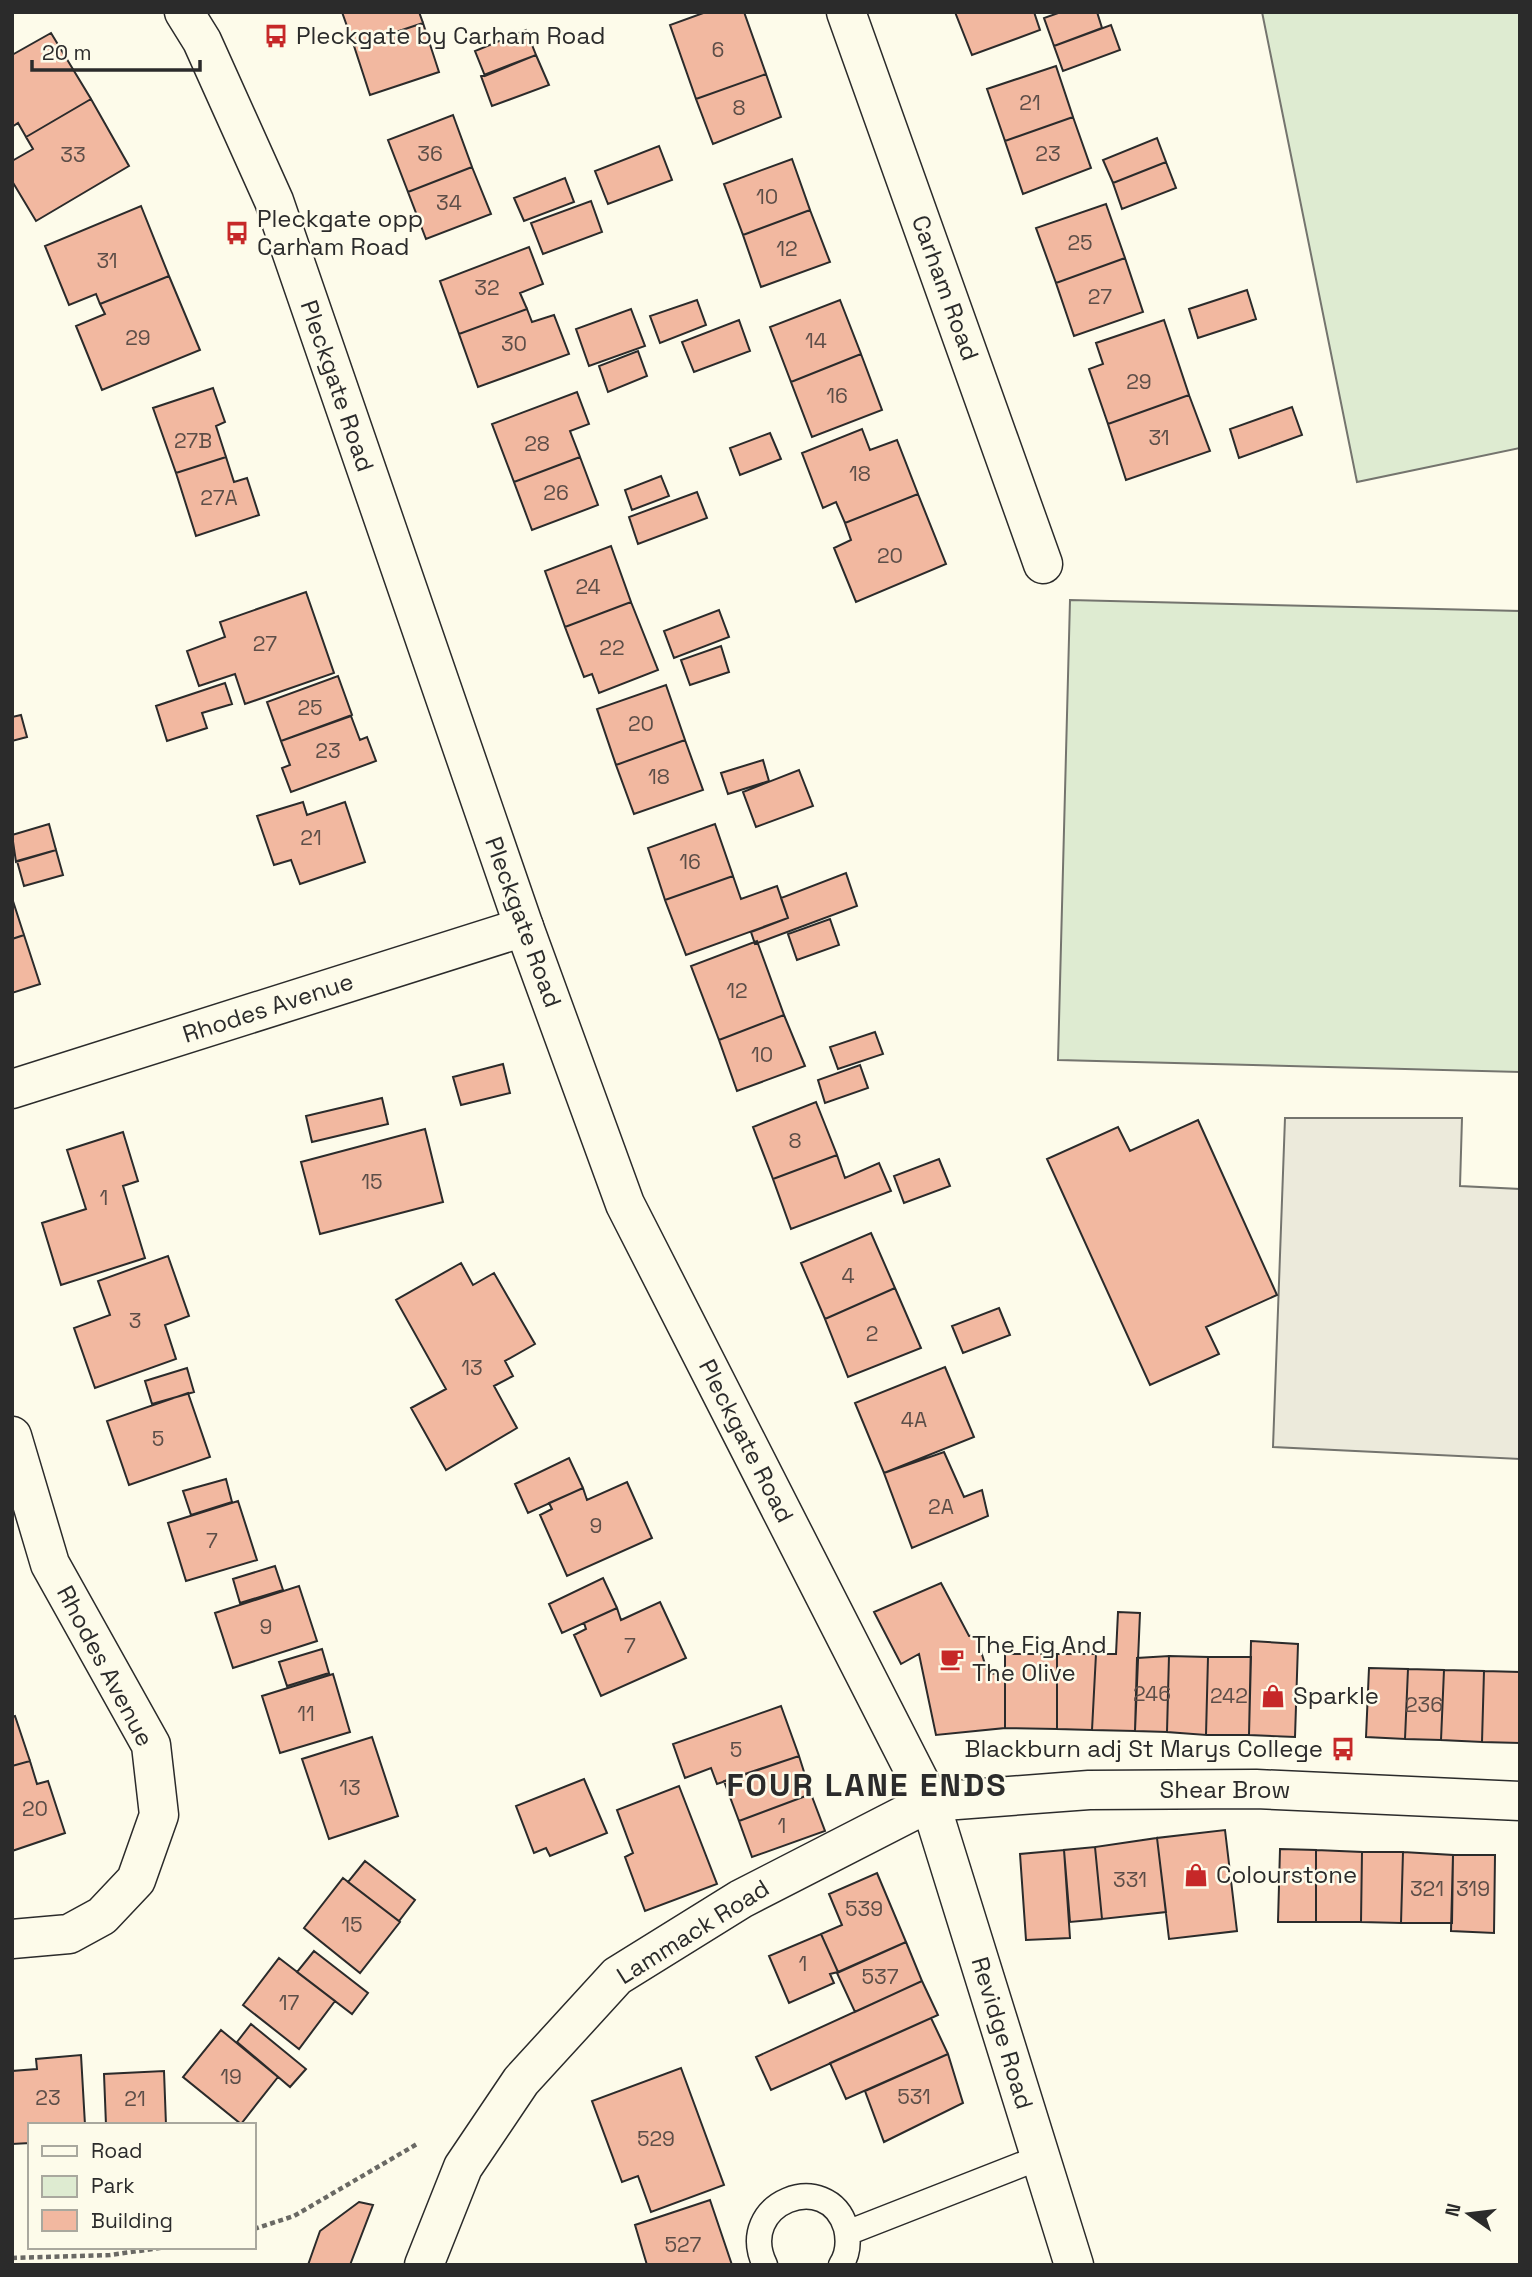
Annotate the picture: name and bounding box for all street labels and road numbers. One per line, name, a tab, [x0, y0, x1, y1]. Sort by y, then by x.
street label: Carham Road	[905, 211, 986, 365]
street label: Pleckgate Road	[294, 296, 381, 476]
street label: Pleckgate Road	[478, 832, 569, 1011]
street label: Rhodes Avenue	[179, 965, 357, 1050]
street label: Pleckgate Road	[692, 1354, 801, 1528]
street label: Rhodes Avenue	[50, 1580, 161, 1751]
street label: Shear Brow	[1160, 1774, 1290, 1805]
street label: Lammack Road	[611, 1872, 775, 1991]
street label: Revidge Road	[965, 1953, 1040, 2113]

